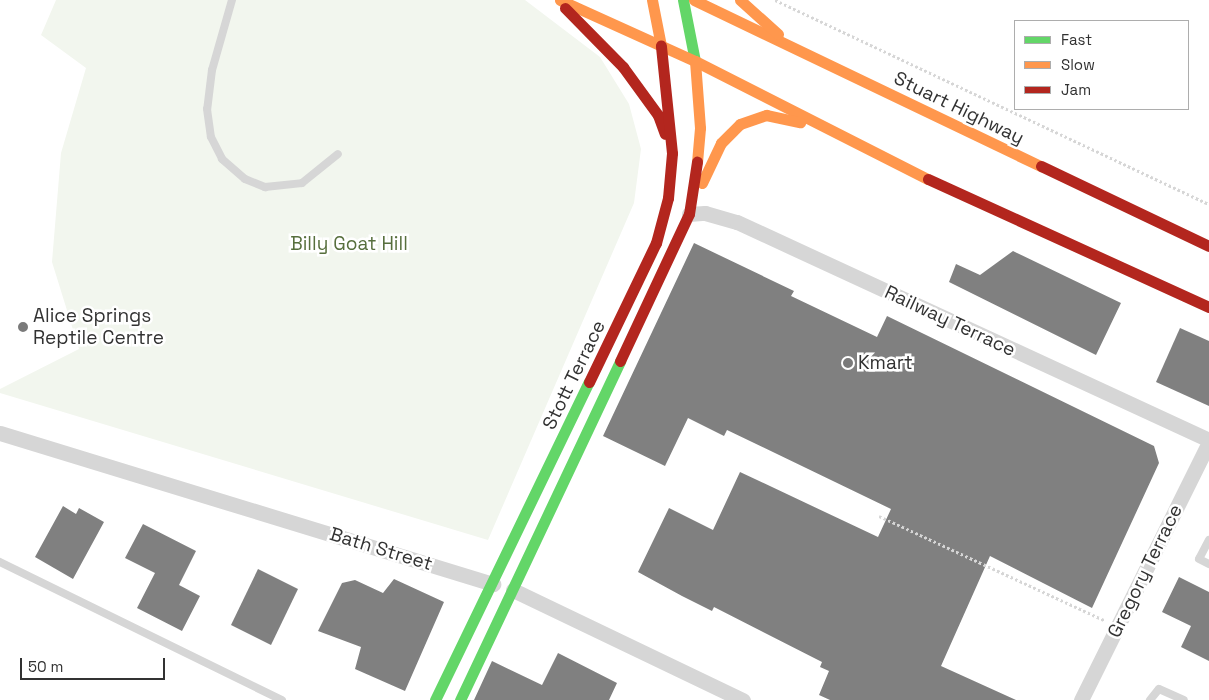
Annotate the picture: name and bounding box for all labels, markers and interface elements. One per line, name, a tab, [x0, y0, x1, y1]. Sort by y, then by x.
legend	[1014, 20, 1189, 110]
text: Fast	[1061, 30, 1092, 49]
text: Slow	[1061, 55, 1095, 74]
street label: Stuart Highway	[890, 67, 1028, 149]
text: Jam	[1061, 80, 1091, 99]
park label: Billy Goat Hill	[290, 233, 408, 255]
street label: Railway Terrace	[881, 281, 1019, 361]
place label: Alice Springs Reptile Centre	[33, 305, 164, 349]
street label: Stott Terrace	[538, 316, 610, 434]
marker: Alice Springs Reptile Centre	[17, 321, 29, 333]
place label: Kmart	[858, 352, 913, 374]
marker: Kmart	[842, 357, 854, 369]
street label: Gregory Terrace	[1103, 500, 1187, 642]
street label: Bath Street	[327, 523, 435, 575]
scale bar	[22, 648, 168, 680]
text: 50 m	[28, 657, 63, 676]

